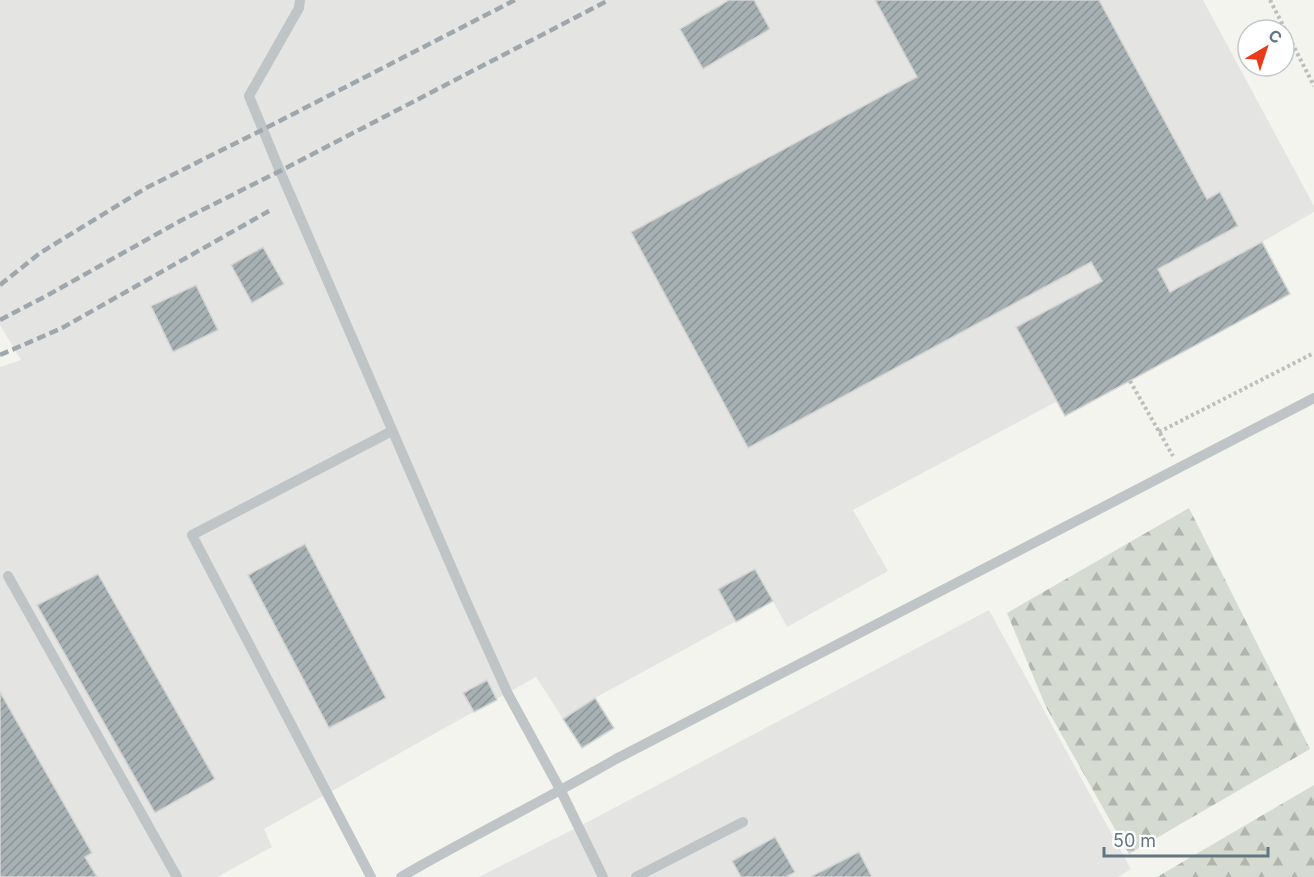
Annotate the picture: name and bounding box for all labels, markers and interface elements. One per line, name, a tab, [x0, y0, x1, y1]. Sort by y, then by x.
north arrow	[1236, 18, 1296, 78]
text: С	[1265, 25, 1286, 48]
scale bar	[1104, 820, 1268, 858]
text: 50 m	[1113, 830, 1156, 851]

